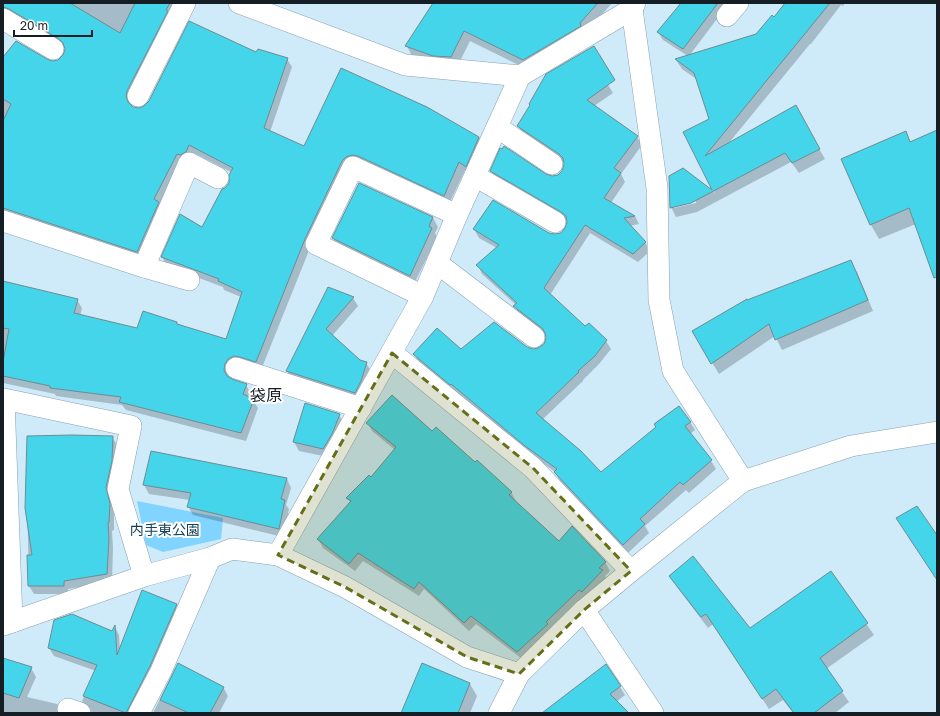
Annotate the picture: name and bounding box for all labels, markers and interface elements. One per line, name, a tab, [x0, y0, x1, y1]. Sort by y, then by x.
scale bar	[14, 12, 92, 38]
text: 20 m	[20, 18, 48, 33]
district label: 袋原	[250, 385, 282, 405]
park label: 内手東公園	[130, 521, 200, 538]

